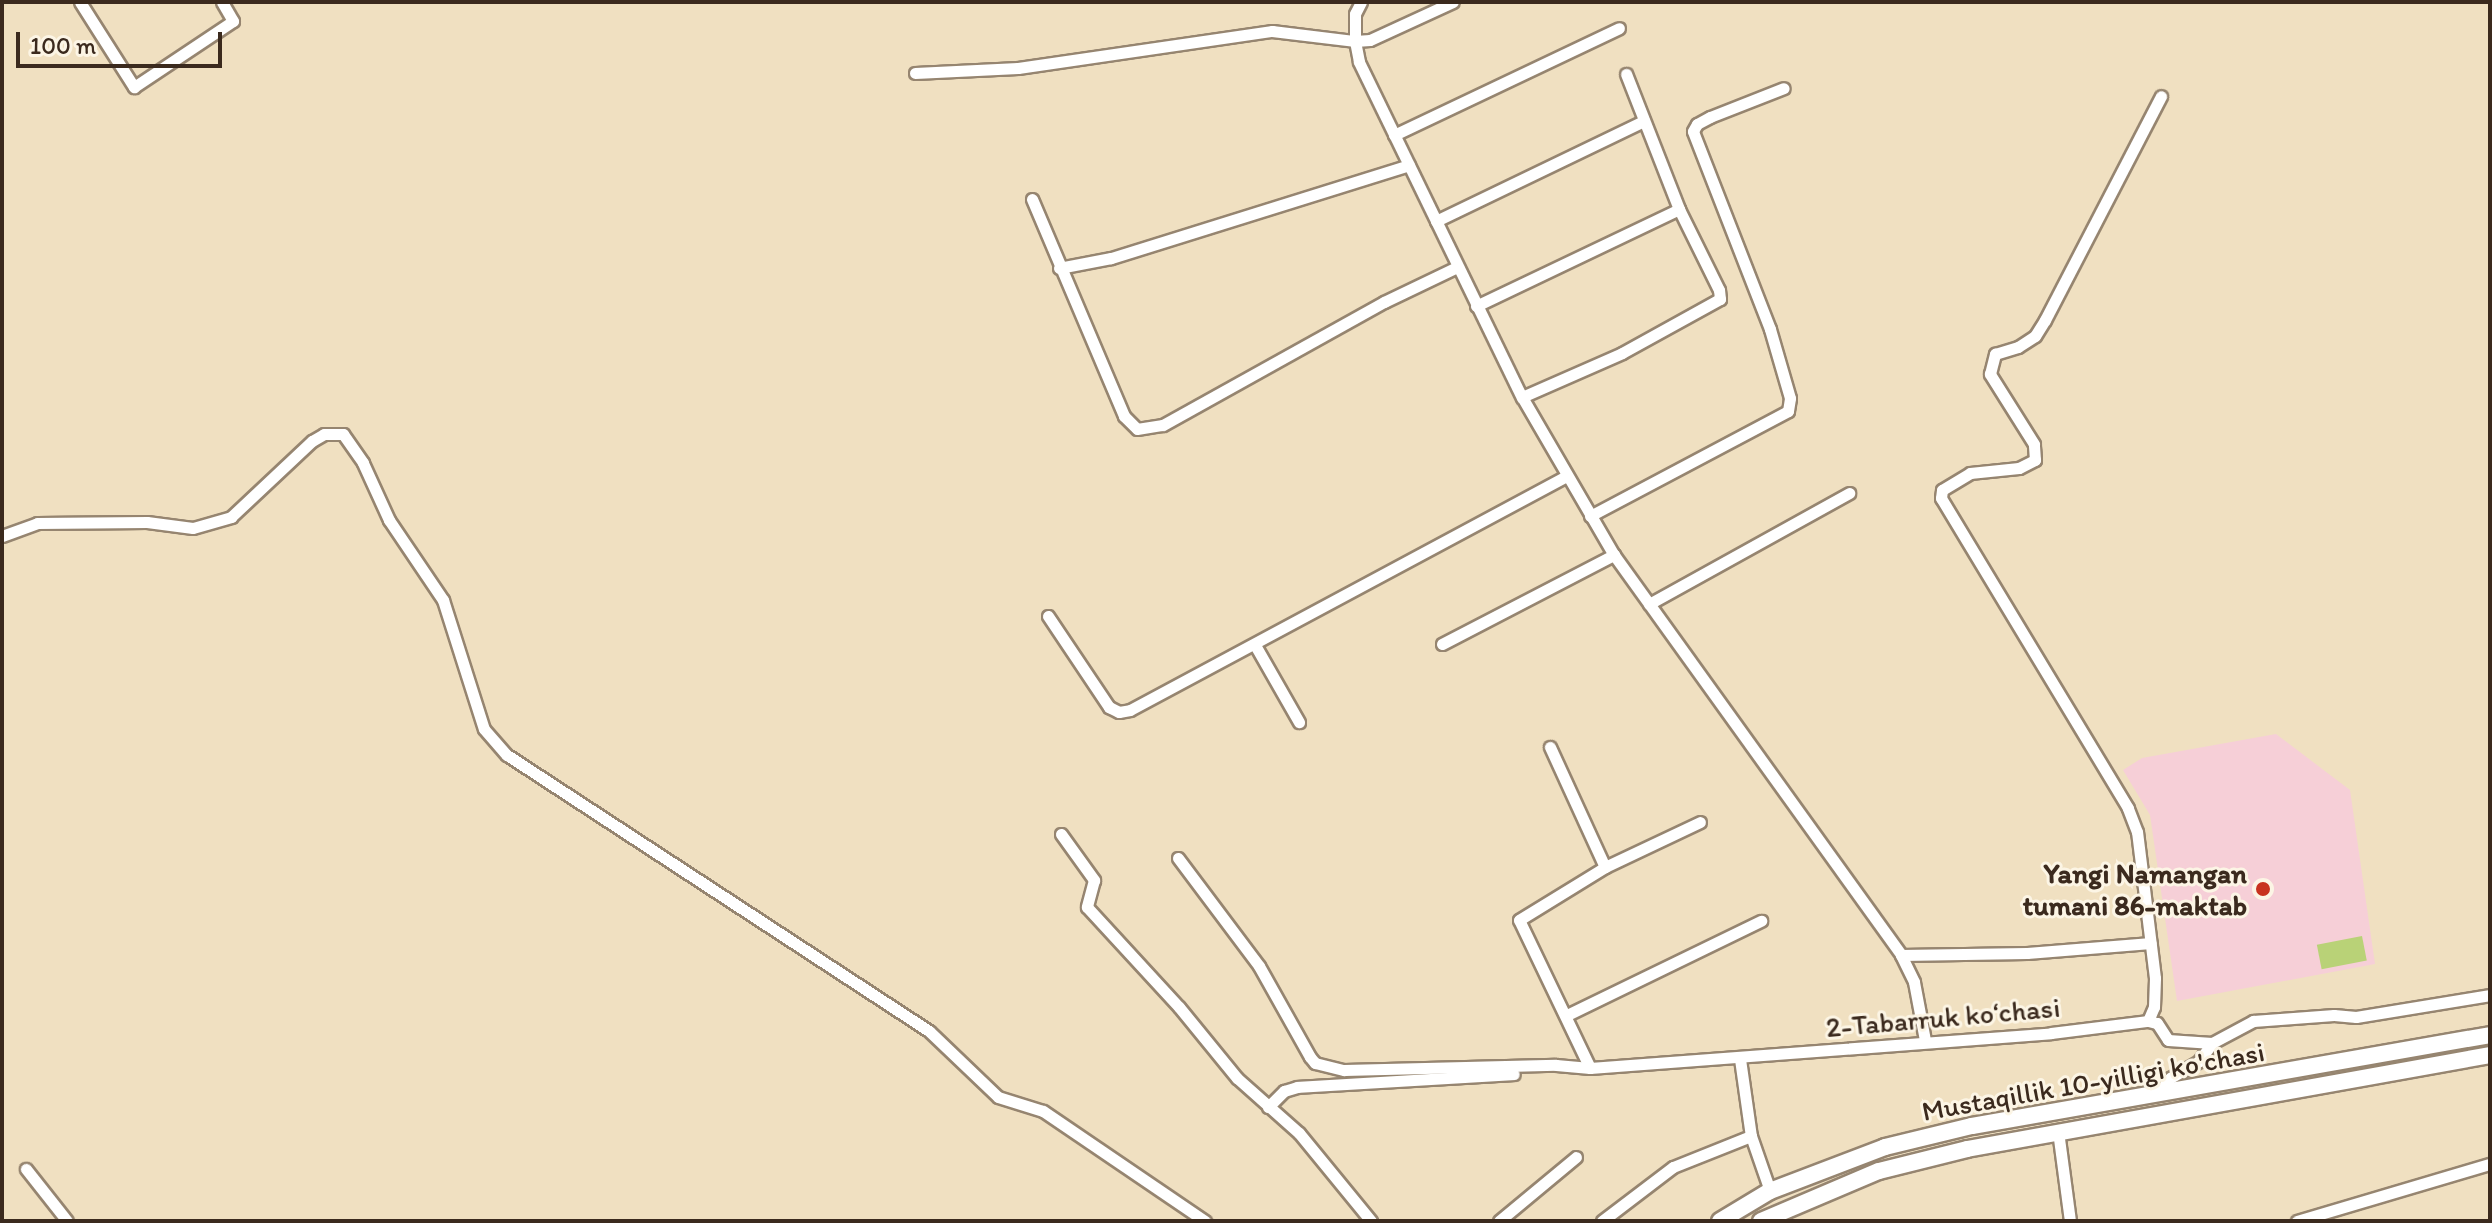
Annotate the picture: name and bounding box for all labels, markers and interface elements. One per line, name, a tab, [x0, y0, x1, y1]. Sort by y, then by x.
scale bar	[20, 16, 226, 66]
text: 100 m	[30, 31, 96, 60]
place label: Yangi Namangan tumani 86-maktab	[2023, 856, 2247, 922]
marker: Yangi Namangan tumani 86-maktab	[2254, 880, 2272, 898]
street label: 2-Tabarruk koʻchasi	[1825, 990, 2061, 1044]
street label: Mustaqillik 10-yilligi ko'chasi	[1919, 1034, 2267, 1128]

